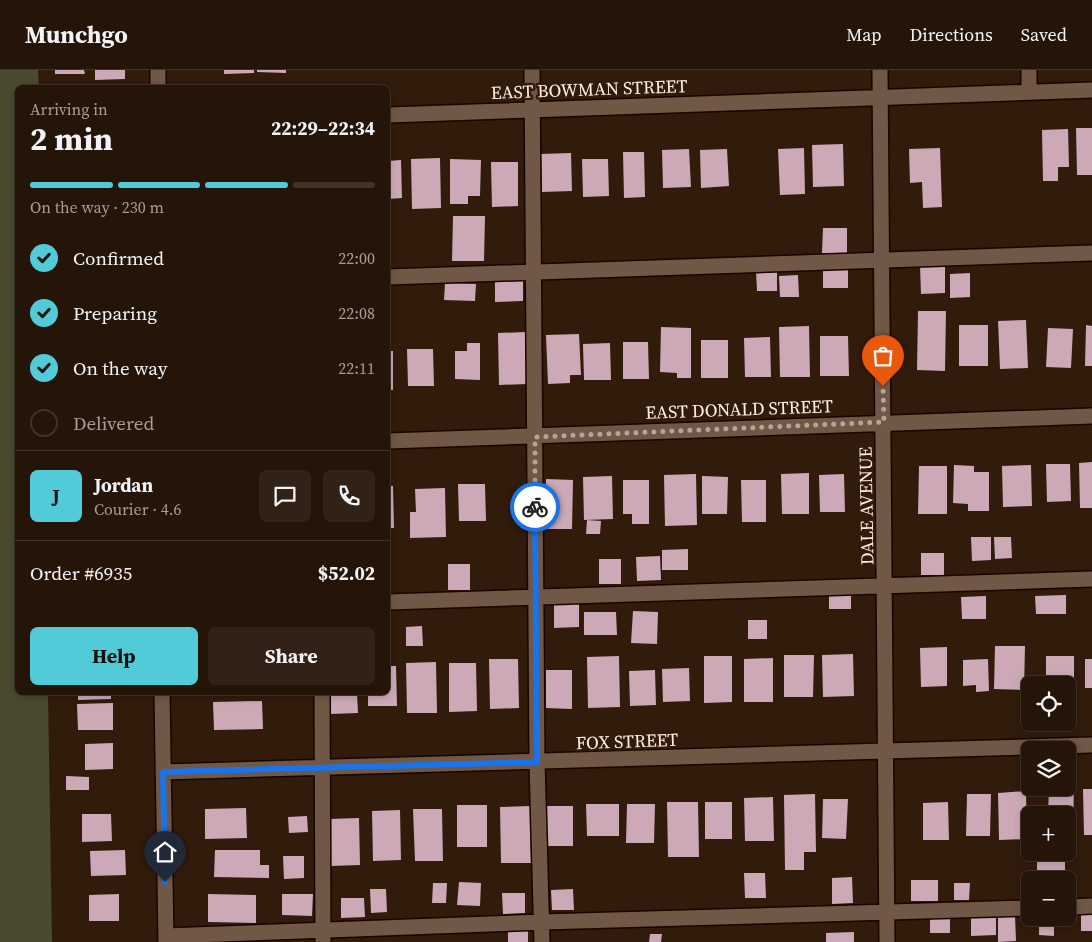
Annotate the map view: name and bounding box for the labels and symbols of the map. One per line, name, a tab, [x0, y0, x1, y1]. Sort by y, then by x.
street label: EAST BOWMAN STREET	[490, 73, 688, 105]
pin	[862, 335, 904, 386]
street label: EAST DONALD STREET	[645, 393, 833, 425]
street label: DALE AVENUE	[852, 446, 880, 565]
courier	[510, 482, 560, 532]
street label: FOX STREET	[575, 727, 679, 755]
pin	[144, 831, 186, 882]

